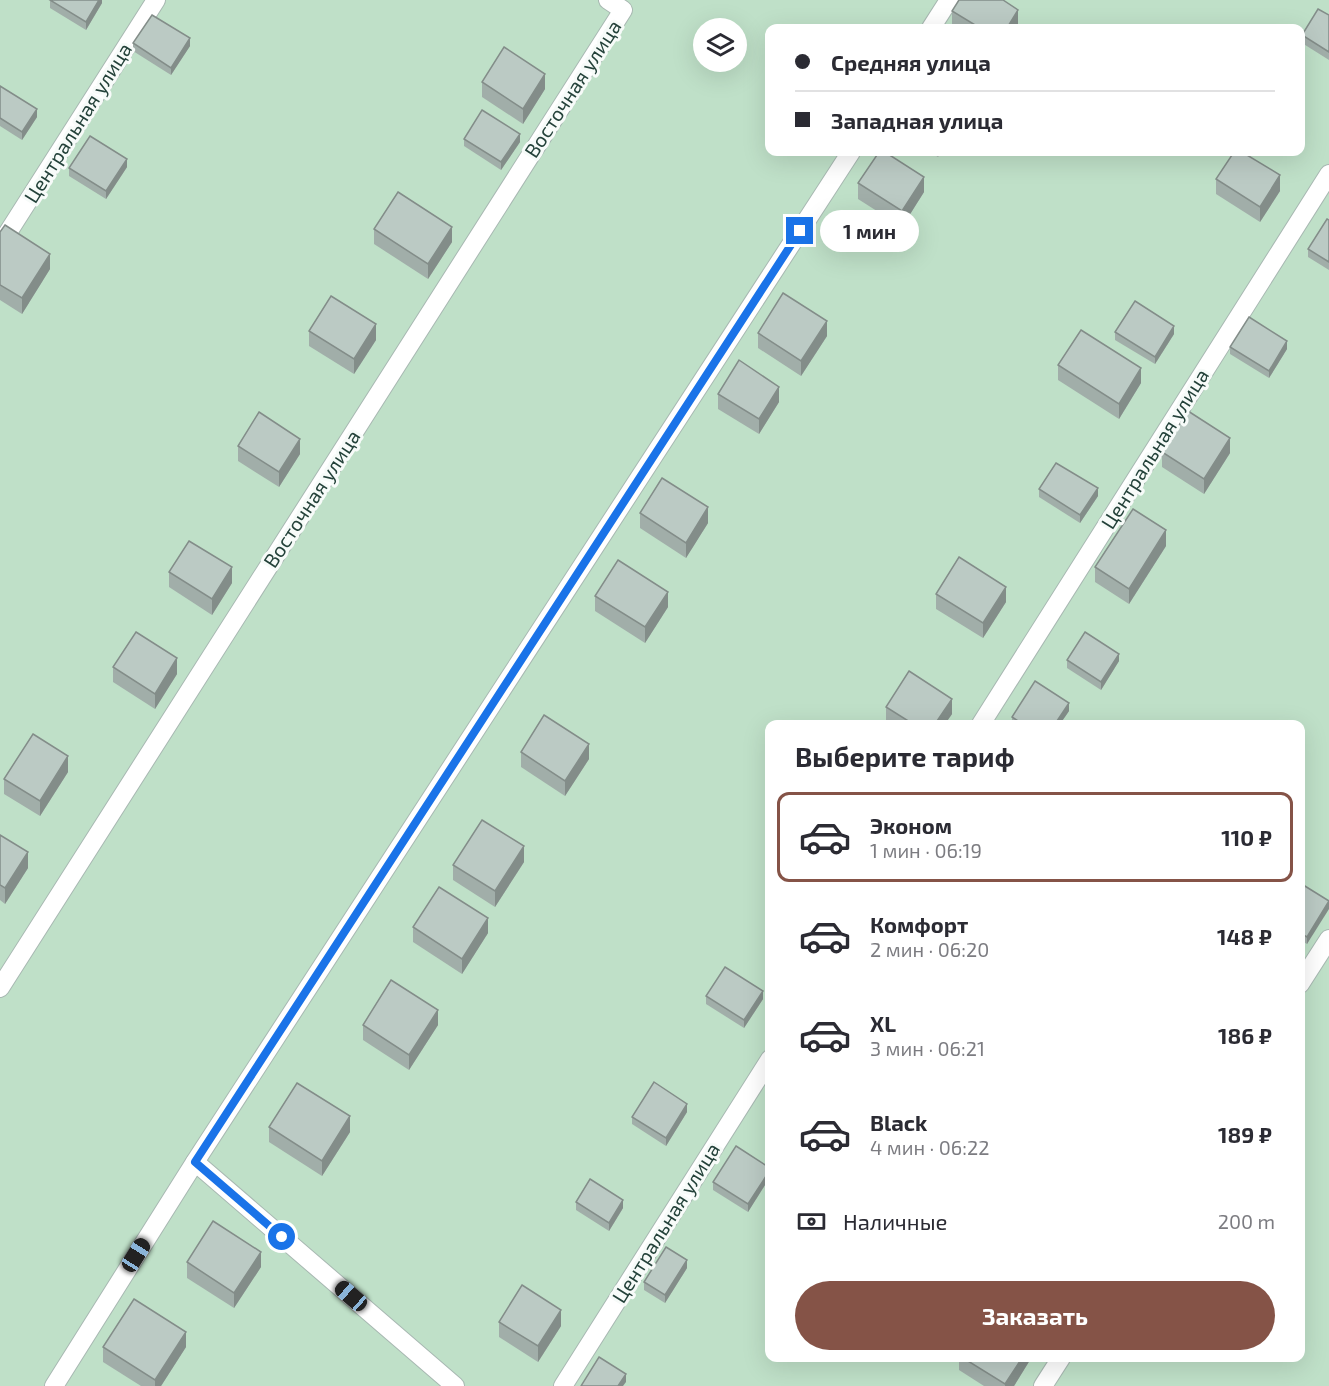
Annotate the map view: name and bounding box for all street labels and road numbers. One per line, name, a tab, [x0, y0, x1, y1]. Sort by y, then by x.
street label: Восточная улица	[519, 15, 626, 162]
street label: Центральная улица	[18, 38, 137, 207]
street label: Центральная улица	[1095, 364, 1214, 533]
street label: Восточная улица	[258, 425, 365, 572]
street label: Центральная улица	[606, 1138, 725, 1307]

